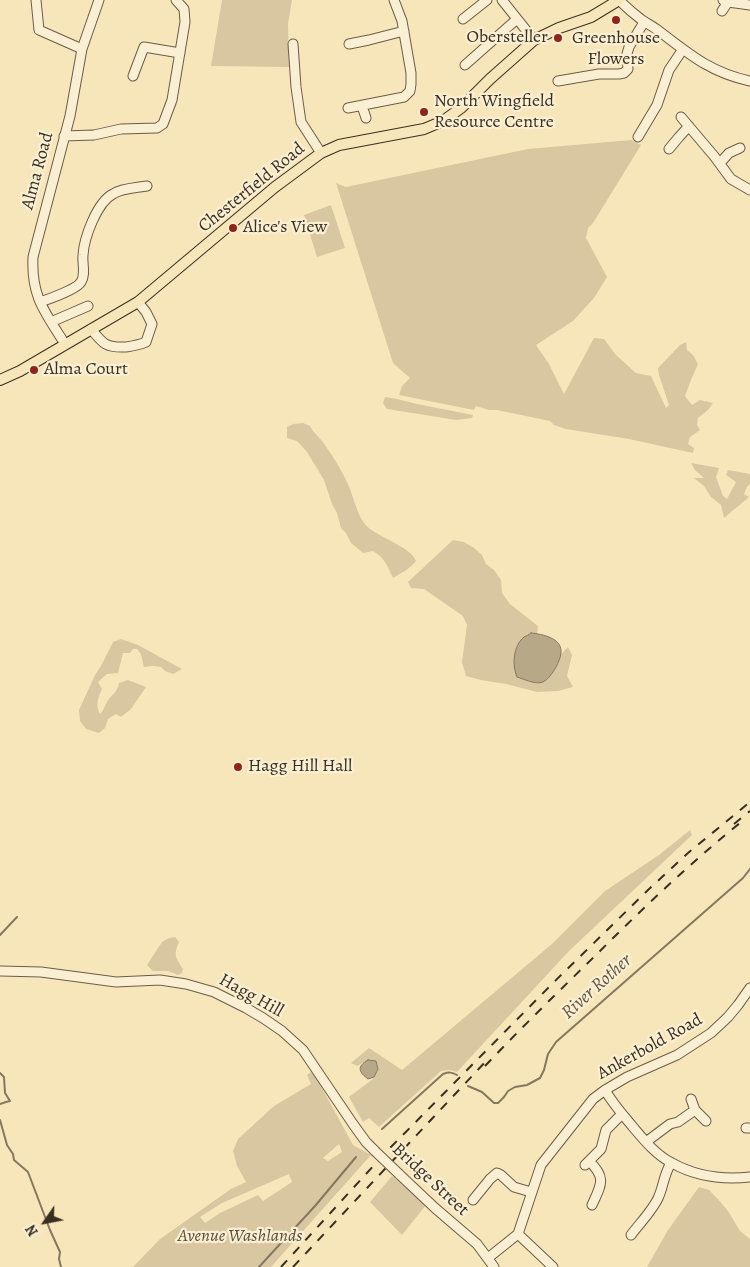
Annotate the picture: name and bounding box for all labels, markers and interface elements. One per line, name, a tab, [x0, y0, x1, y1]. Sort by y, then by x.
marker: Greenhouse Flowers	[610, 14, 622, 26]
place label: Obersteller	[466, 27, 548, 49]
place label: Greenhouse Flowers	[572, 28, 660, 70]
marker: Obersteller	[552, 32, 564, 44]
place label: North Wingfield Resource Centre	[434, 91, 554, 134]
marker: North Wingfield Resource Centre	[418, 106, 430, 118]
street label: Alma Road	[17, 130, 59, 212]
street label: Chesterfield Road	[194, 138, 310, 238]
place label: Alice's View	[243, 217, 327, 239]
marker: Alice's View	[227, 222, 239, 234]
place label: Alma Court	[44, 359, 128, 381]
marker: Alma Court	[28, 364, 40, 376]
place label: Hagg Hill Hall	[248, 756, 352, 778]
marker: Hagg Hill Hall	[232, 761, 244, 773]
water label: River Rother	[557, 950, 637, 1024]
street label: Hagg Hill	[215, 969, 287, 1023]
street label: Ankerbold Road	[594, 1009, 706, 1085]
street label: Bridge Street	[387, 1139, 473, 1221]
north arrow	[20, 1197, 70, 1247]
text: N	[21, 1221, 43, 1240]
park label: Avenue Washlands	[178, 1226, 302, 1248]

